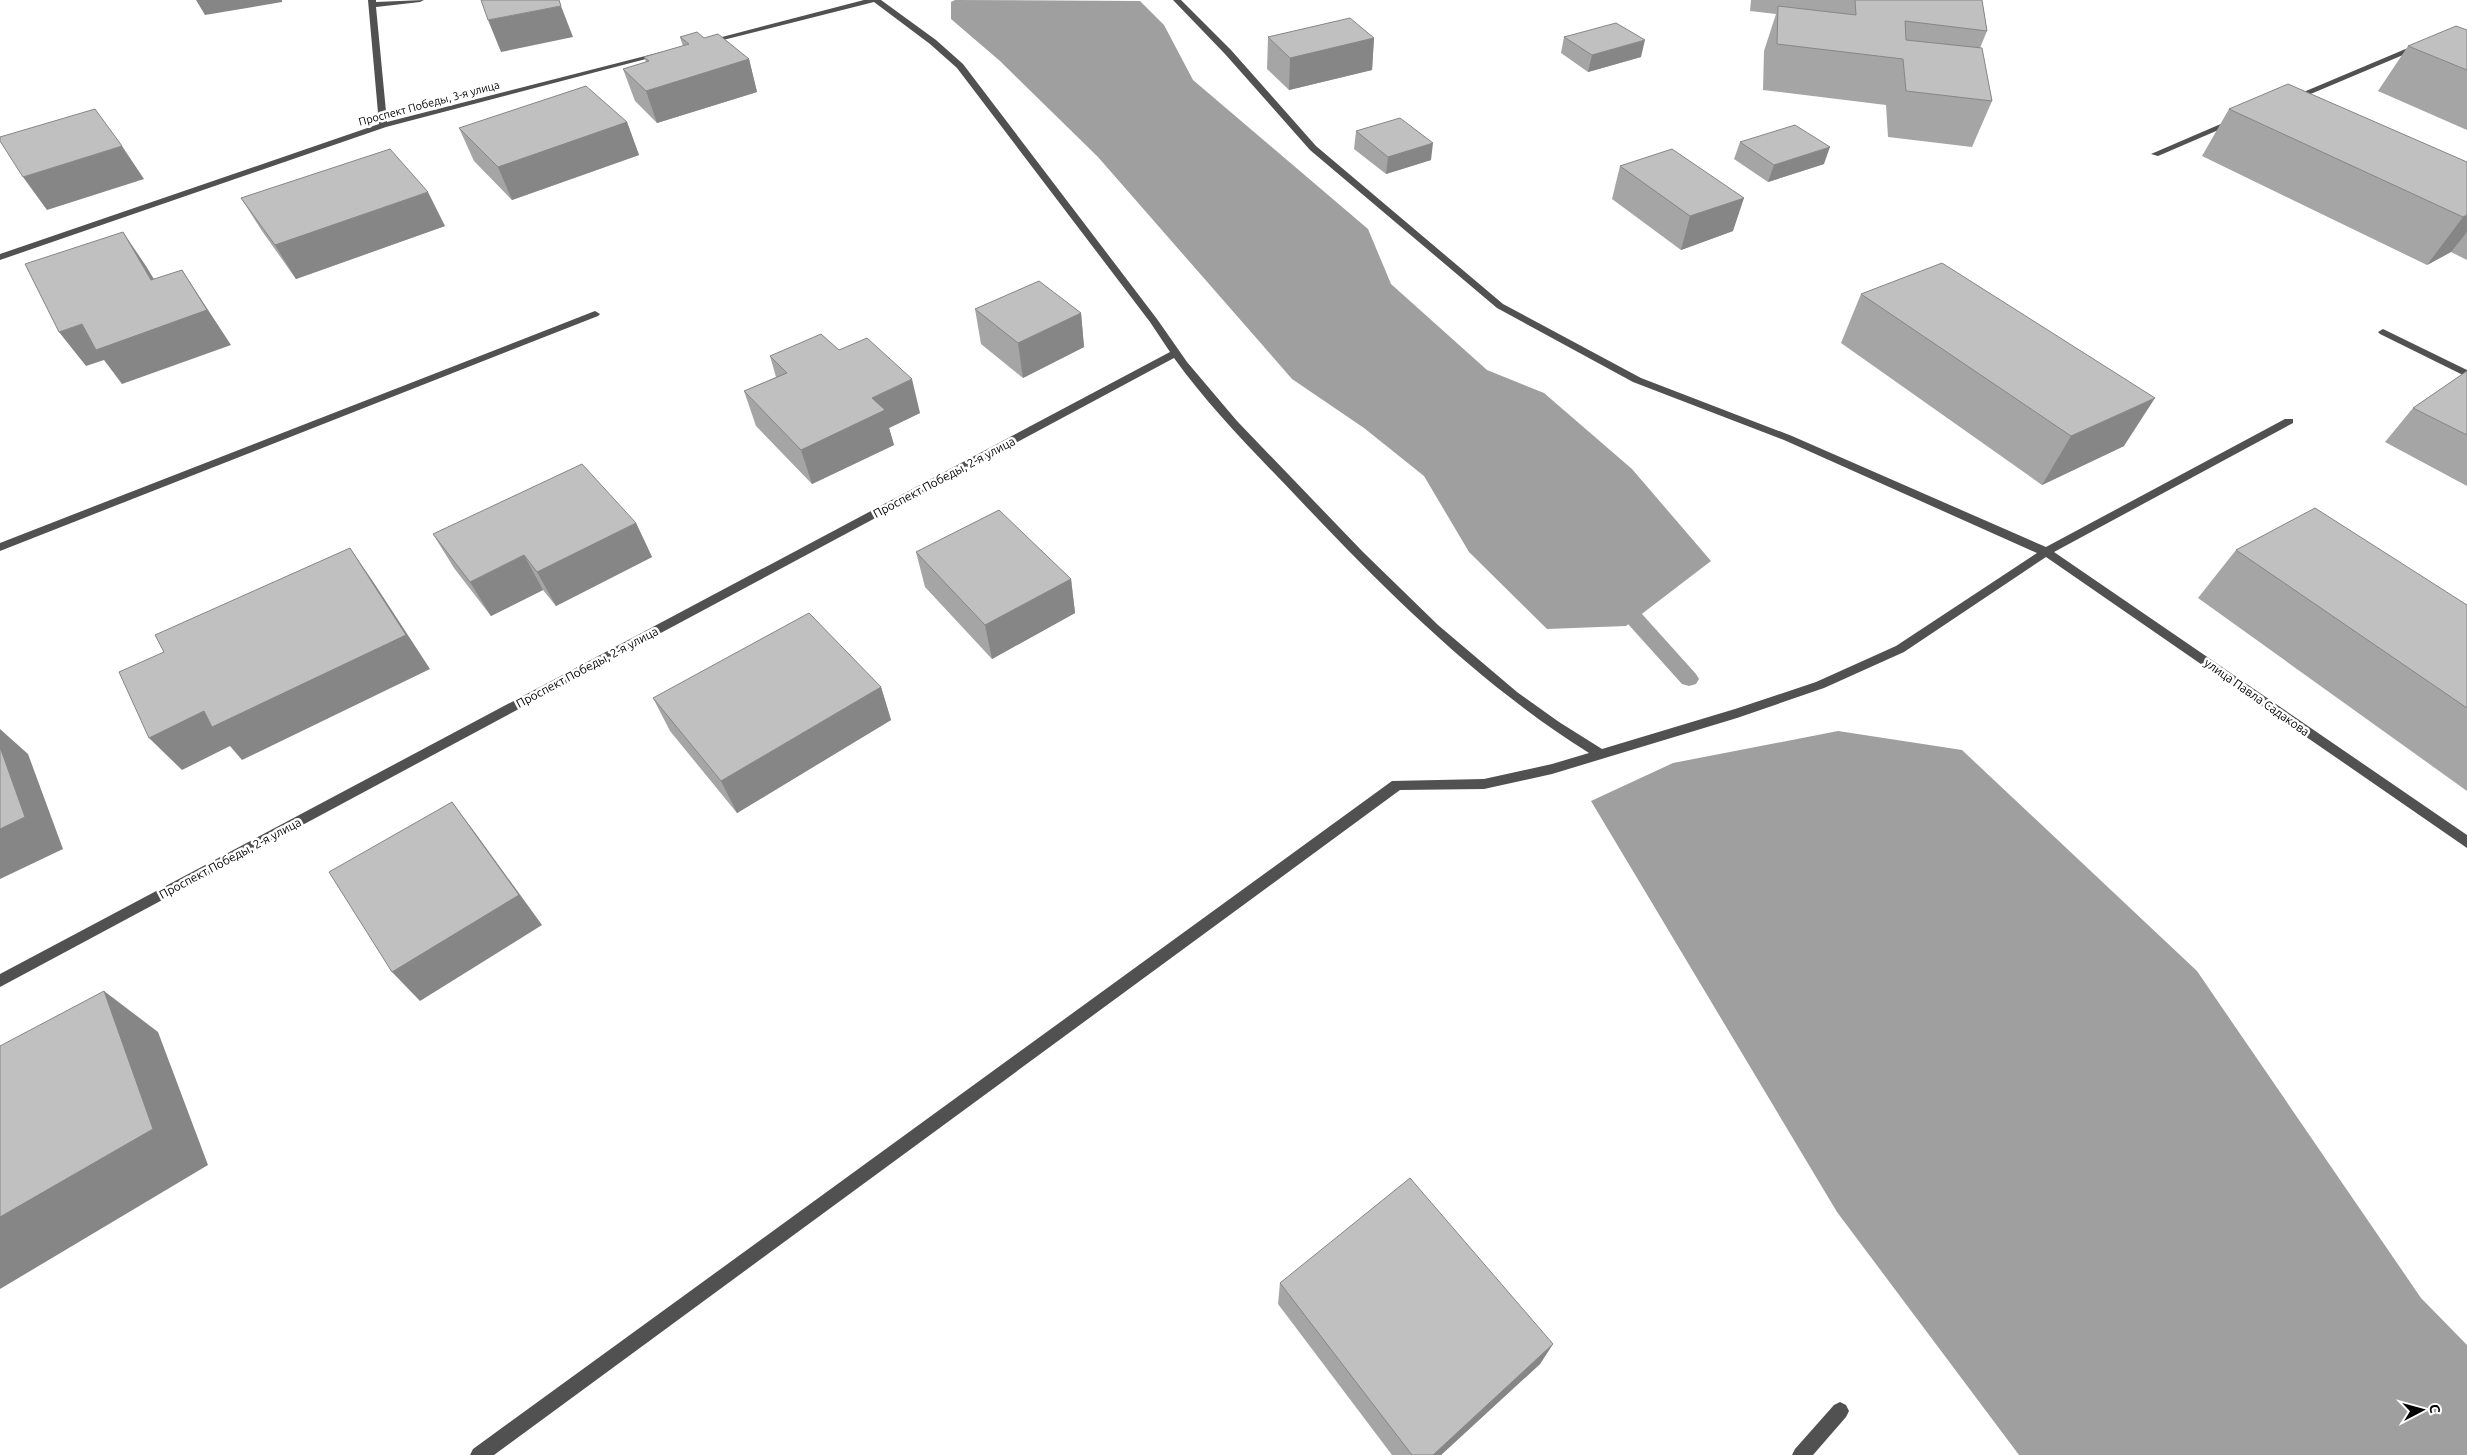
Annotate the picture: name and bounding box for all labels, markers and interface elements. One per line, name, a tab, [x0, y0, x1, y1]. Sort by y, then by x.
street label: Проспект Победы, 3-я улица	[357, 78, 501, 128]
street label: Проспект Победы, 2-я улица	[871, 434, 1017, 520]
street label: Проспект Победы, 2-я улица	[514, 624, 660, 710]
street label: улица Павла Садакова	[2202, 656, 2312, 738]
street label: Проспект Победы, 2-я улица	[157, 815, 303, 901]
north arrow	[2397, 1385, 2447, 1435]
text: С	[2427, 1403, 2443, 1414]

